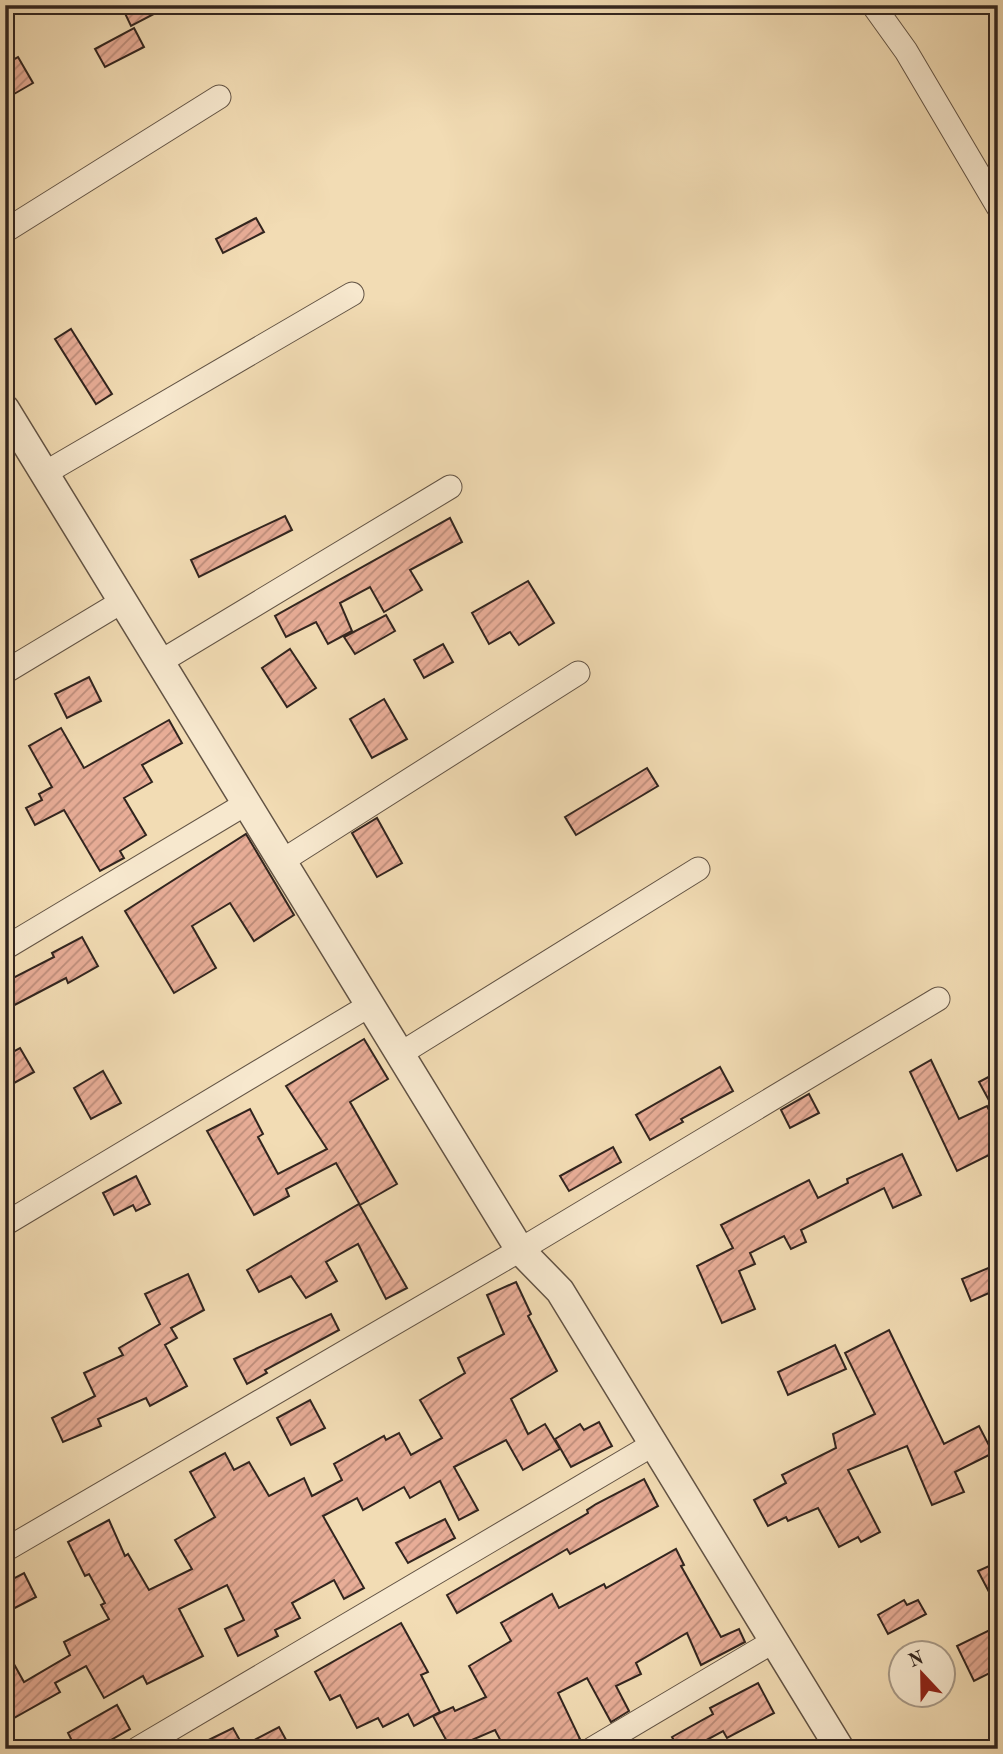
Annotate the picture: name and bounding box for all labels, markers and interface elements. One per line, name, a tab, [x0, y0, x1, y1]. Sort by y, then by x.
north arrow	[888, 1638, 958, 1708]
text: N	[906, 1649, 927, 1672]

